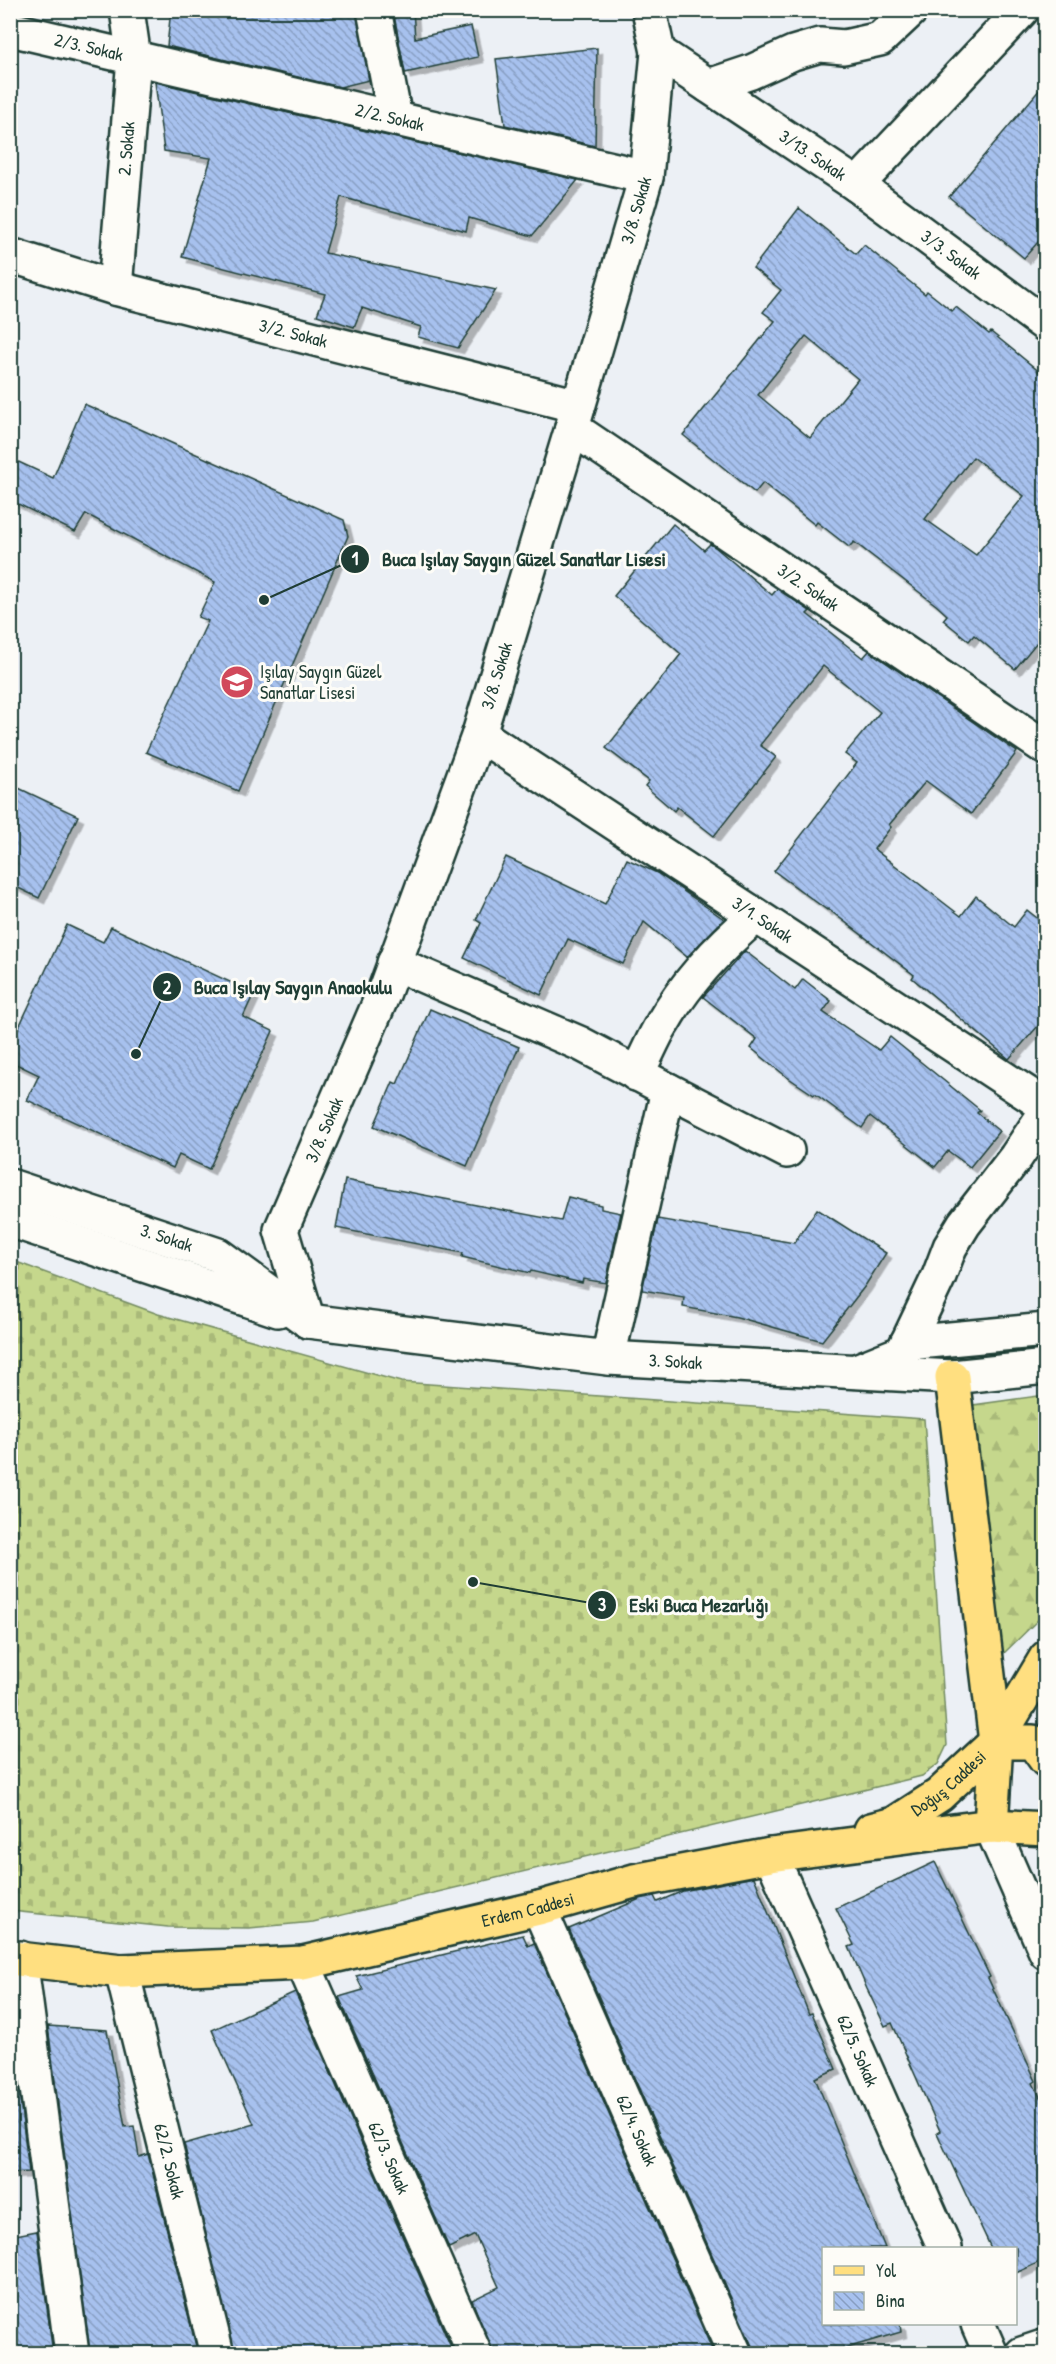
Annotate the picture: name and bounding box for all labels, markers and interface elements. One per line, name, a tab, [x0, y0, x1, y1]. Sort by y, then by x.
street label: 2/3. Sokak	[52, 27, 126, 67]
street label: 2/2. Sokak	[353, 97, 427, 137]
street label: 2. Sokak	[111, 120, 141, 176]
street label: 3/13. Sokak	[774, 123, 852, 187]
street label: 3/8. Sokak	[614, 173, 658, 247]
street label: 3/3. Sokak	[916, 224, 987, 285]
street label: 3/2. Sokak	[257, 312, 331, 354]
callout: Buca Işılay Saygın Güzel Sanatlar Lisesi	[340, 540, 678, 578]
text: Buca Işılay Saygın Güzel Sanatlar Lisesi	[382, 545, 666, 573]
text: 1	[352, 546, 359, 571]
street label: 3/2. Sokak	[773, 557, 845, 617]
street label: 3/8. Sokak	[474, 639, 518, 712]
place label: Işılay Saygın Güzel Sanatlar Lisesi	[260, 659, 382, 705]
school or university icon: Işılay Saygın Güzel Sanatlar Lisesi	[219, 664, 255, 700]
street label: 3/1. Sokak	[728, 890, 798, 949]
callout: Buca Işılay Saygın Anaokulu	[152, 968, 404, 1006]
text: Buca Işılay Saygın Anaokulu	[194, 973, 393, 1001]
text: 2	[163, 975, 172, 1000]
street label: 3/8. Sokak	[299, 1093, 349, 1166]
street label: 3. Sokak	[137, 1217, 197, 1258]
street label: 3. Sokak	[648, 1347, 704, 1375]
callout: Eski Buca Mezarlığı	[587, 1586, 780, 1624]
text: Eski Buca Mezarlığı	[629, 1591, 769, 1619]
text: 3	[598, 1592, 606, 1617]
street label: Doğuş Caddesi	[906, 1744, 991, 1822]
street label: Erdem Caddesi	[479, 1886, 577, 1933]
street label: 62/5. Sokak	[831, 2010, 885, 2091]
street label: 62/4. Sokak	[611, 2091, 664, 2170]
street label: 62/3. Sokak	[362, 2118, 416, 2198]
street label: 62/2. Sokak	[148, 2121, 191, 2202]
legend	[822, 2247, 1017, 2325]
text: Yol	[876, 2258, 896, 2283]
text: Bina	[876, 2288, 904, 2313]

